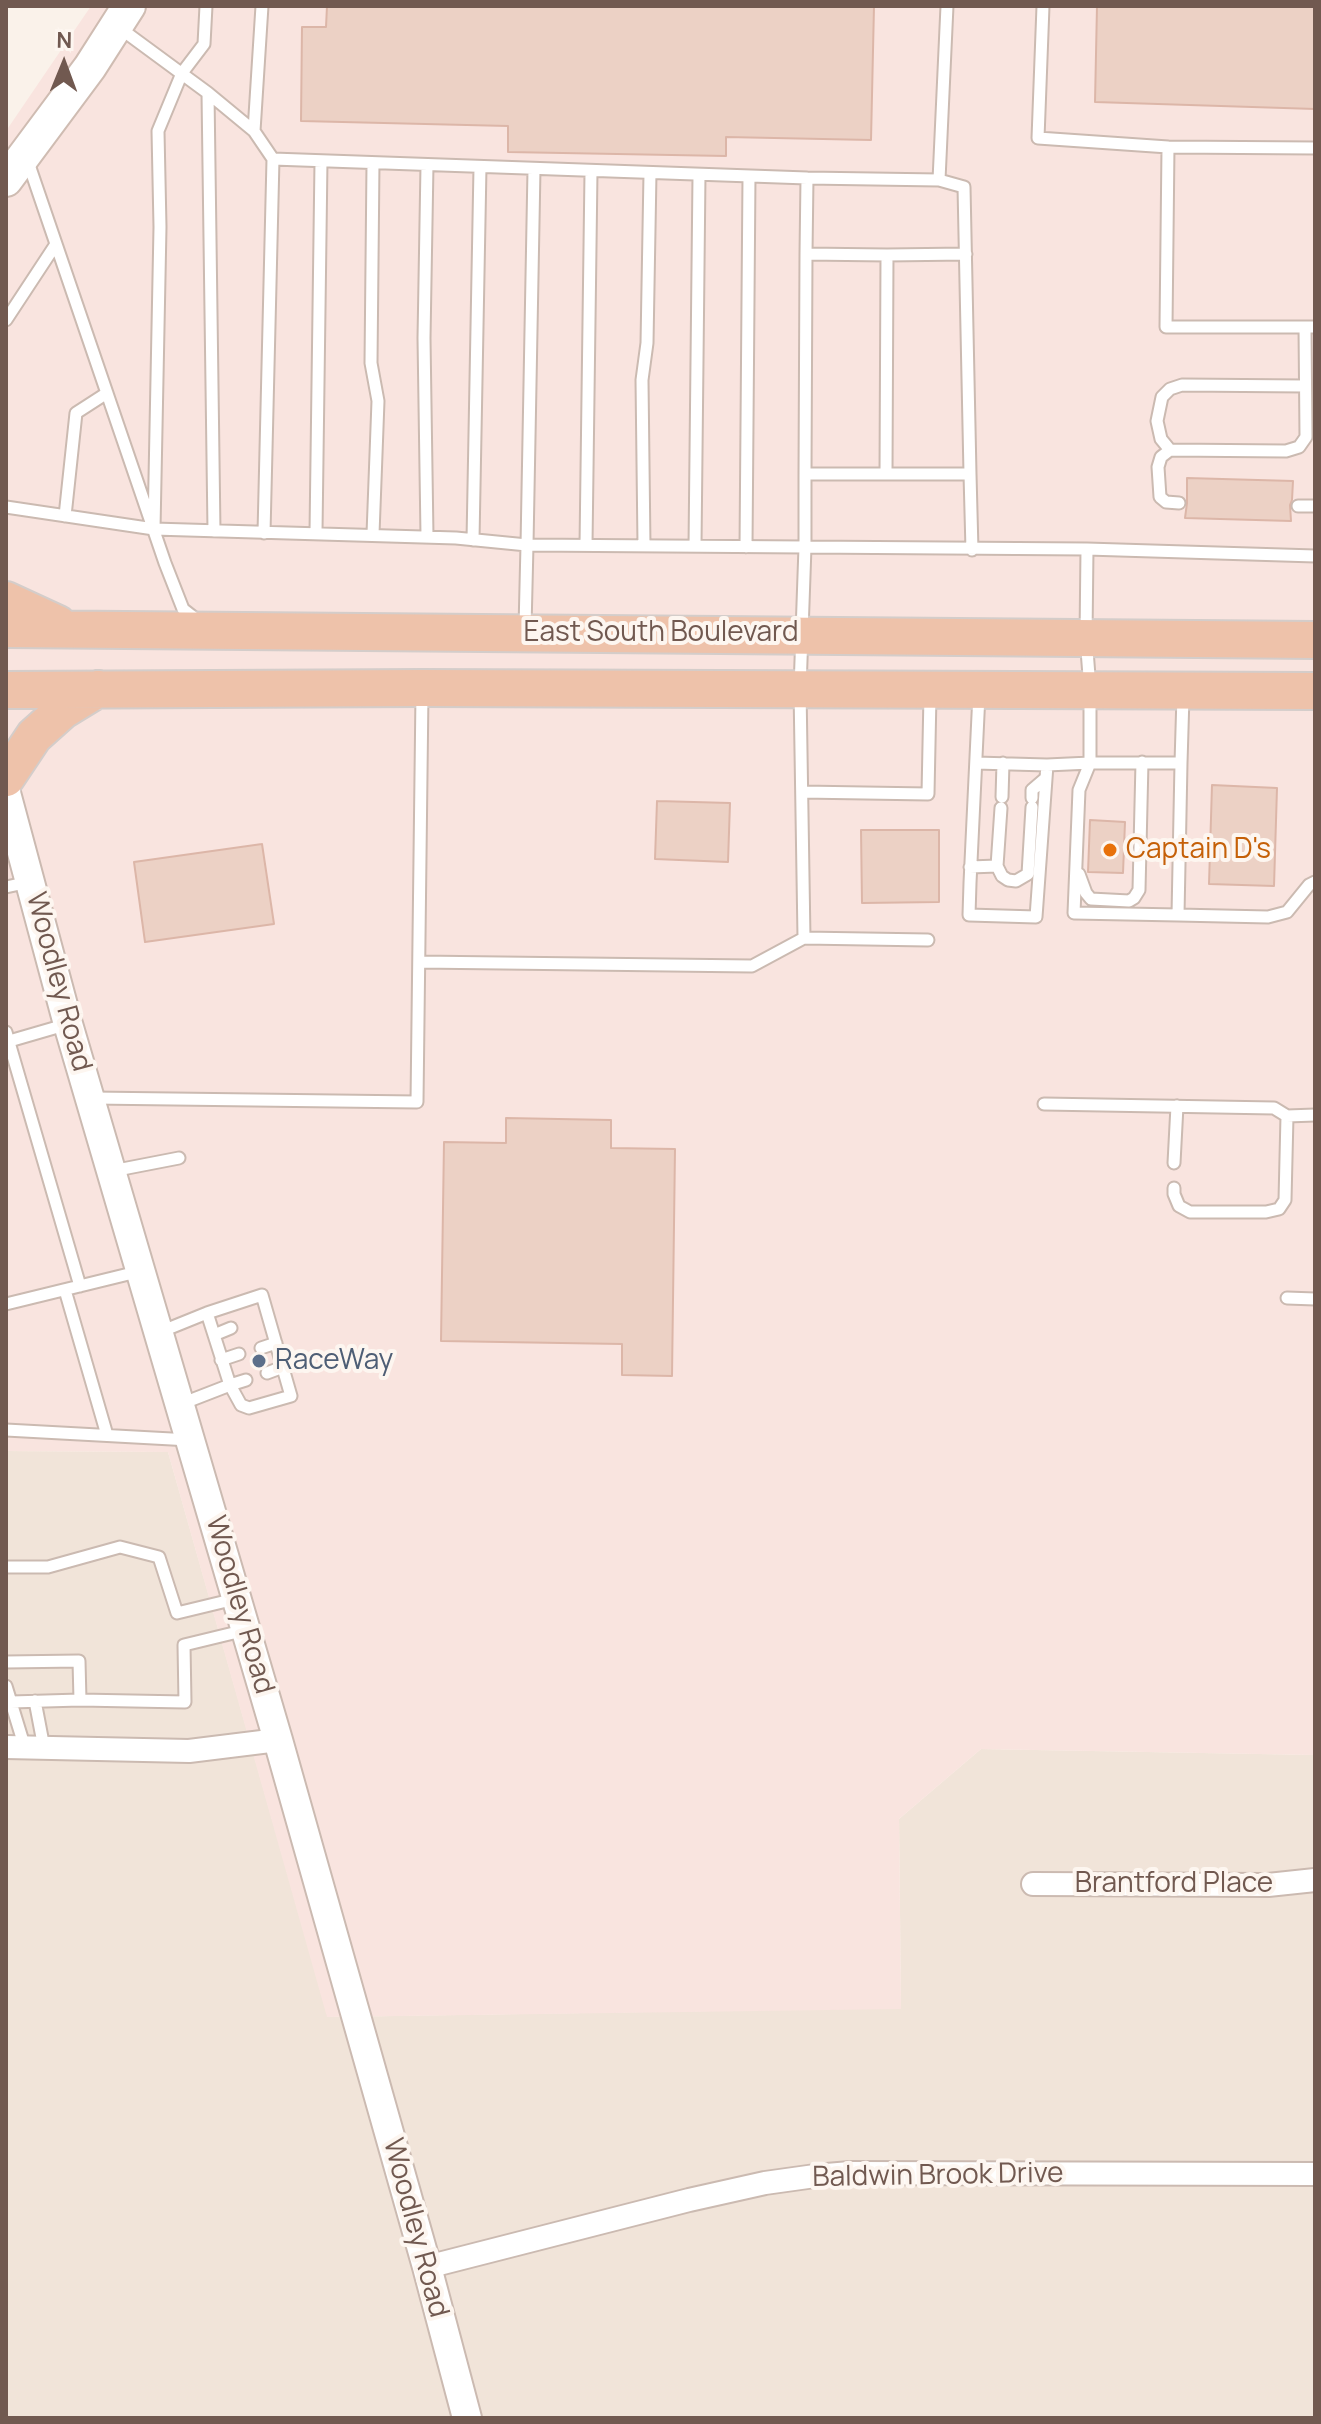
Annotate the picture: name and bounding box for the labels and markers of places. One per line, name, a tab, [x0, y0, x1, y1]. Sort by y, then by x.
place label: Captain D's	[1126, 833, 1271, 867]
marker: Captain D's	[1101, 841, 1119, 859]
place label: RaceWay	[275, 1344, 393, 1378]
marker: RaceWay	[250, 1352, 268, 1370]

